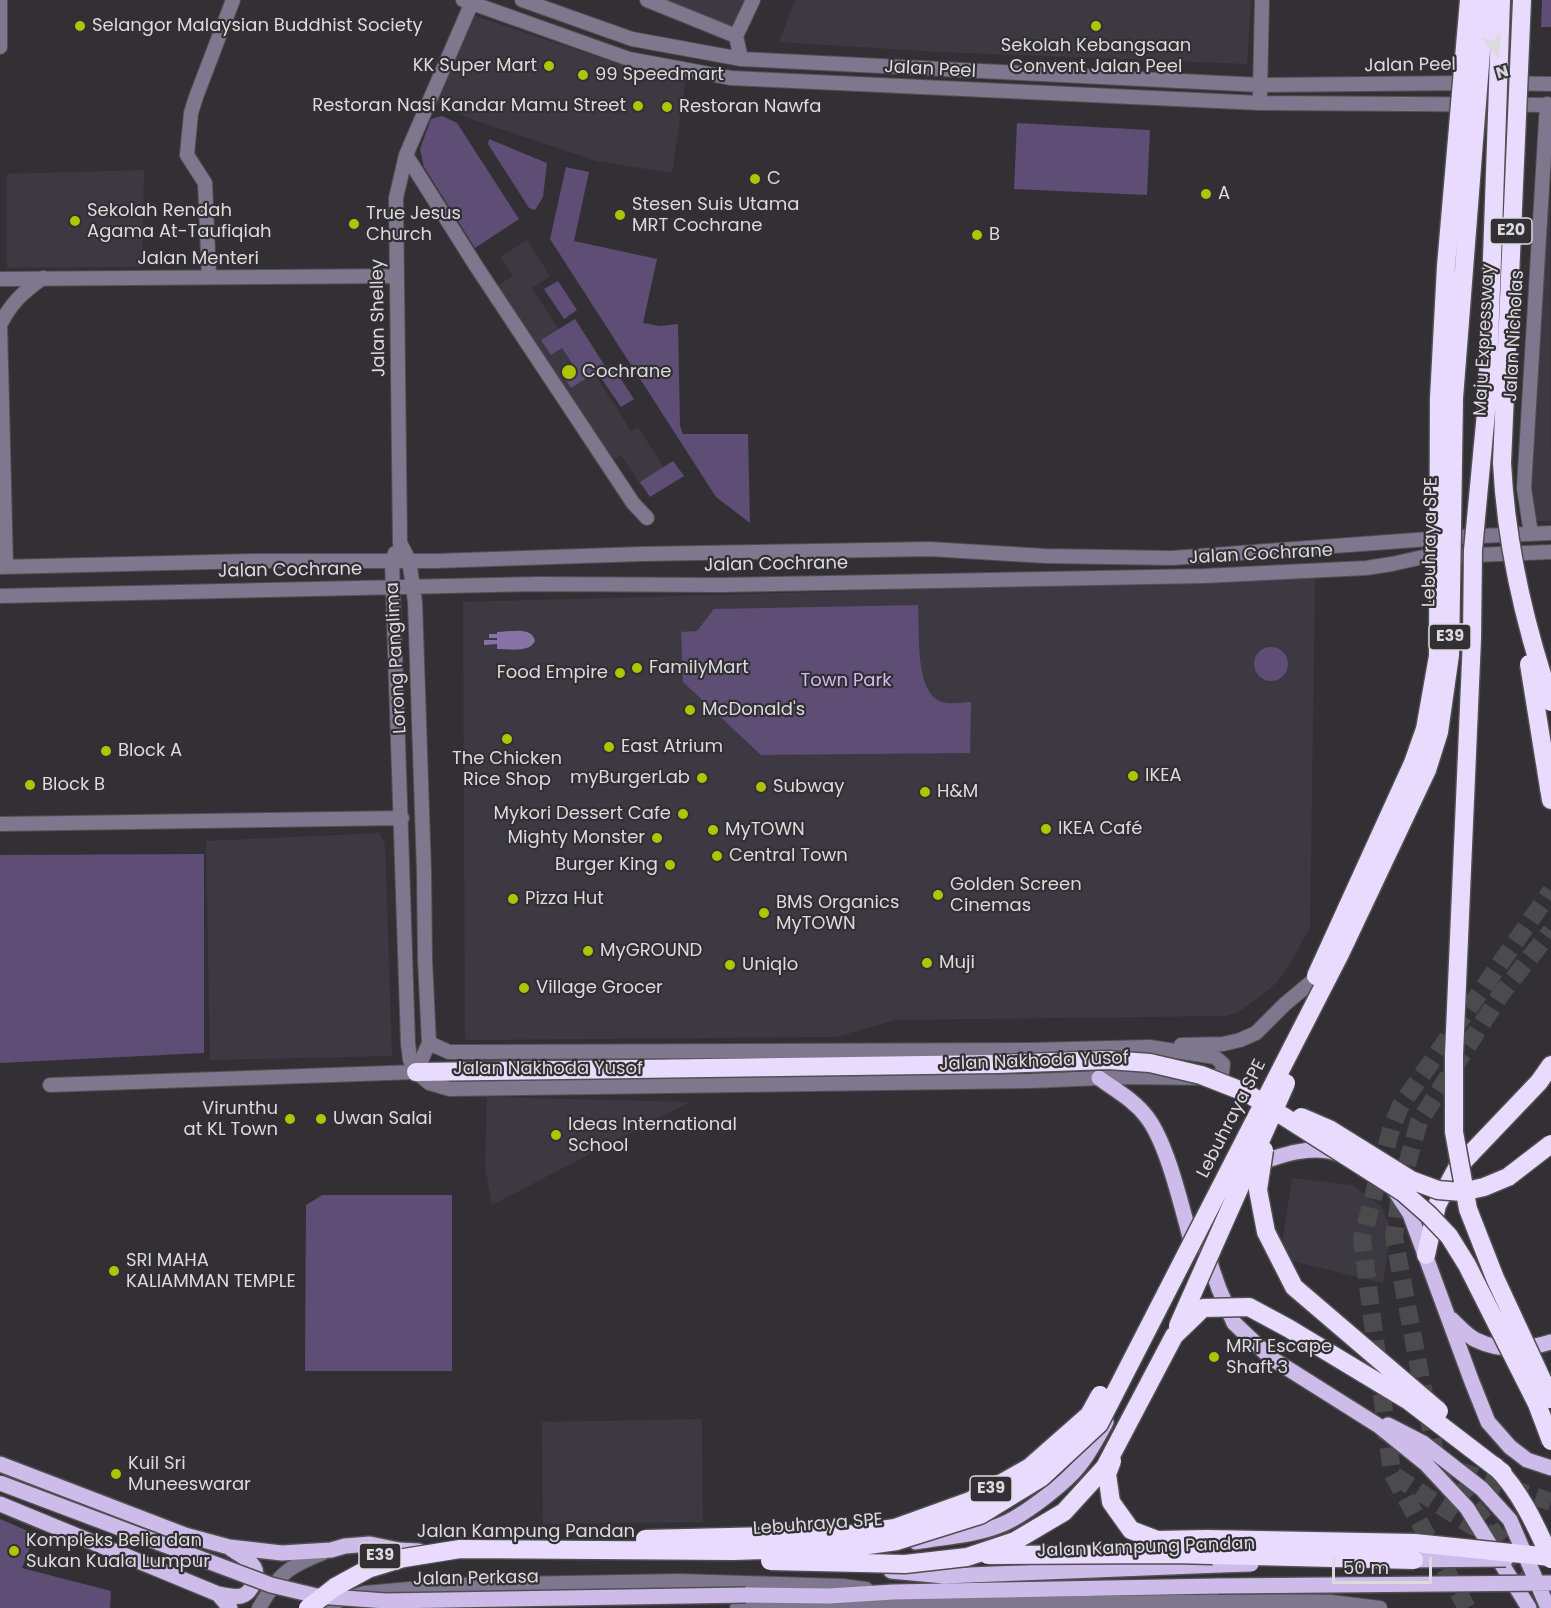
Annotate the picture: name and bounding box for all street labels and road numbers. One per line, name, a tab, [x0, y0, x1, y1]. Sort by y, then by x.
street label: Jalan Peel	[1364, 54, 1456, 78]
street label: Jalan Peel	[884, 57, 976, 83]
road number: E20	[1490, 218, 1532, 244]
street label: Jalan Menteri	[137, 248, 259, 270]
street label: Jalan Shelley	[367, 259, 391, 377]
street label: Maju Expressway	[1470, 263, 1500, 417]
street label: Jalan Nicholas	[1501, 270, 1529, 402]
street label: Lebuhraya SPE	[1419, 477, 1443, 607]
street label: Jalan Cochrane	[1189, 540, 1333, 570]
street label: Jalan Cochrane	[704, 553, 848, 577]
street label: Jalan Cochrane	[218, 559, 362, 583]
street label: Lorong Panglima	[382, 582, 412, 734]
road number: E39	[1429, 624, 1471, 650]
street label: Jalan Nakhoda Yusof	[939, 1048, 1129, 1076]
street label: Lebuhraya SPE	[1193, 1056, 1271, 1182]
street label: Jalan Nakhoda Yusof	[453, 1058, 643, 1080]
road number: E39	[970, 1476, 1012, 1502]
street label: Lebuhraya SPE	[752, 1510, 884, 1540]
street label: Jalan Kampung Pandan	[417, 1521, 635, 1543]
street label: Jalan Kampung Pandan	[1037, 1533, 1255, 1563]
road number: E39	[359, 1543, 401, 1569]
street label: Jalan Perkasa	[413, 1567, 539, 1591]

